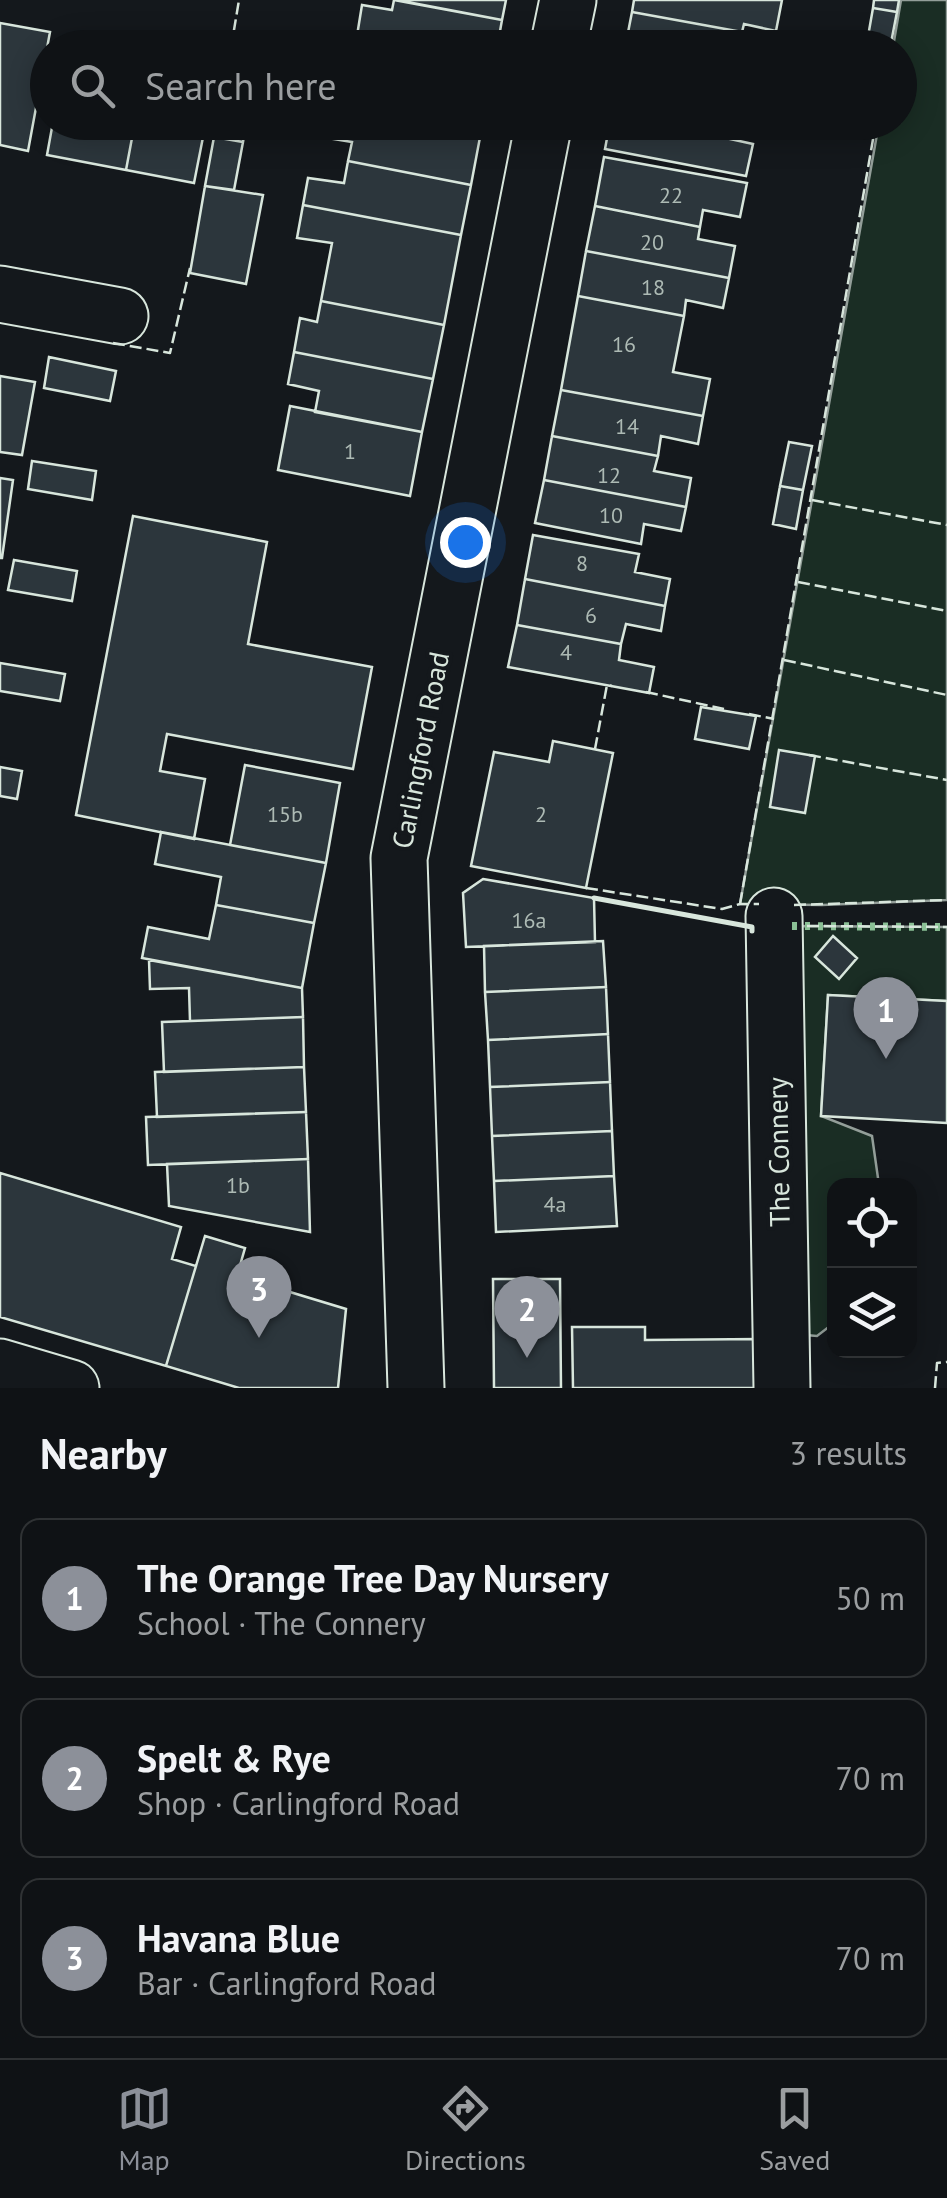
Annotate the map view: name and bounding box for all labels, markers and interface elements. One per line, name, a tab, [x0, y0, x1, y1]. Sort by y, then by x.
search box	[30, 30, 917, 140]
icon: search	[65, 58, 120, 113]
text: Search here	[145, 61, 337, 110]
house number: 22	[659, 181, 683, 209]
house number: 20	[640, 228, 664, 256]
house number: 18	[641, 273, 665, 301]
house number: 16	[612, 330, 636, 358]
house number: 14	[615, 412, 639, 440]
house number: 1	[344, 437, 356, 465]
house number: 12	[597, 461, 621, 489]
house number: 10	[599, 501, 623, 529]
your location	[440, 517, 491, 568]
house number: 8	[576, 549, 588, 577]
house number: 6	[585, 601, 597, 629]
house number: 4	[560, 638, 572, 666]
street label: Carlingford Road	[383, 648, 457, 852]
house number: 15b	[267, 800, 303, 828]
house number: 2	[535, 800, 547, 828]
house number: 16a	[512, 906, 546, 934]
pin: 1	[854, 976, 918, 1059]
street label: The Connery	[758, 1077, 798, 1227]
house number: 1b	[226, 1171, 250, 1199]
map controls	[827, 1178, 917, 1358]
button: locate	[827, 1178, 917, 1268]
house number: 4a	[544, 1190, 566, 1218]
pin: 3	[226, 1256, 292, 1338]
button: layers	[827, 1268, 917, 1358]
pin: 2	[494, 1276, 560, 1358]
text: Nearby	[40, 1426, 167, 1481]
text: 3 results	[789, 1432, 907, 1474]
text: The Orange Tree Day Nursery	[137, 1553, 608, 1602]
text: 1	[65, 1577, 84, 1619]
text: 50 m	[836, 1577, 905, 1619]
text: School · The Connery	[137, 1602, 426, 1644]
text: Spelt & Rye	[137, 1733, 331, 1782]
text: 2	[65, 1757, 84, 1799]
text: 70 m	[836, 1757, 905, 1799]
text: Shop · Carlingford Road	[137, 1782, 460, 1824]
text: Havana Blue	[137, 1913, 340, 1962]
text: 3	[65, 1937, 84, 1979]
text: 70 m	[836, 1937, 905, 1979]
text: Bar · Carlingford Road	[137, 1962, 437, 2004]
tab: Map	[117, 2081, 172, 2178]
tab: Directions	[405, 2081, 526, 2178]
tab: Saved	[759, 2081, 830, 2178]

